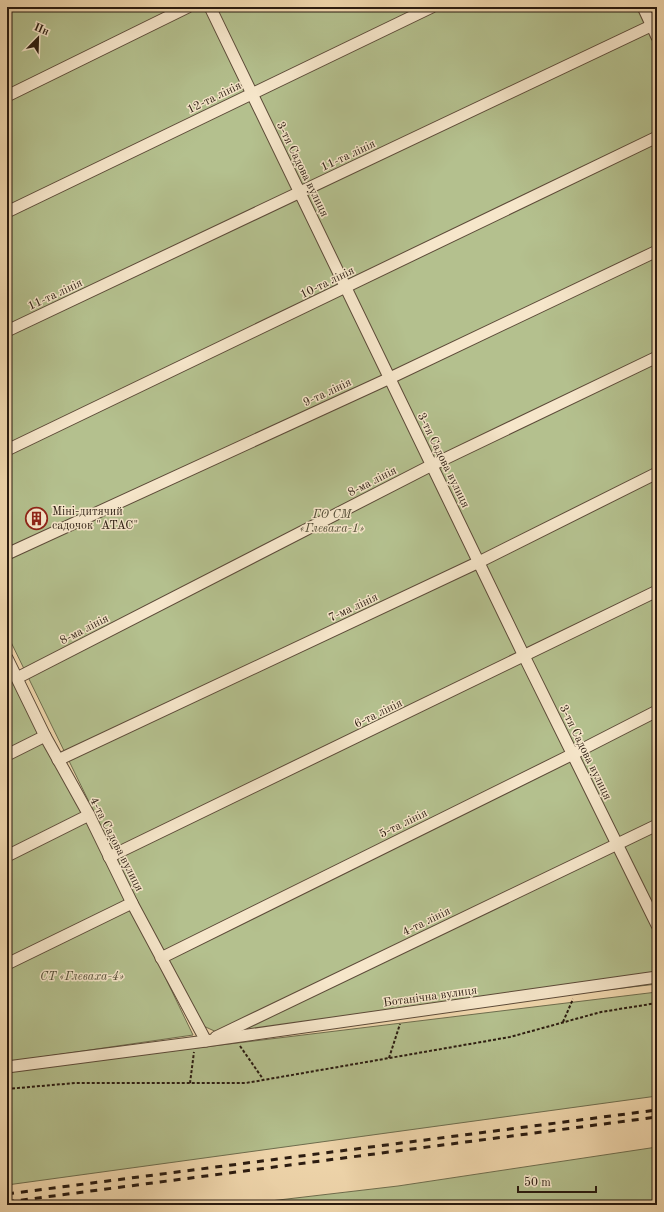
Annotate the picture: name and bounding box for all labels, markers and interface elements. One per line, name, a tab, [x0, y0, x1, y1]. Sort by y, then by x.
north arrow	[18, 18, 58, 58]
text: Пн	[32, 22, 50, 38]
street label: 12-та лінія	[185, 79, 243, 116]
street label: 3-тя Садова вулиця	[274, 120, 330, 219]
street label: 11-та лінія	[319, 137, 378, 174]
street label: 10-та лінія	[298, 264, 356, 301]
street label: 11-та лінія	[26, 276, 85, 313]
street label: 9-та лінія	[301, 376, 353, 409]
street label: 3-тя Садова вулиця	[415, 411, 471, 510]
street label: 8-ма лінія	[346, 464, 399, 499]
building icon: Міні-дитячий садочок "АТАС"	[23, 505, 49, 531]
place label: Міні-дитячий садочок "АТАС"	[52, 505, 138, 532]
park label: ГО СМ «Глеваха-1»	[300, 509, 364, 535]
street label: 7-ма лінія	[326, 590, 380, 625]
street label: 8-ма лінія	[58, 612, 111, 647]
street label: 6-та лінія	[352, 696, 404, 731]
street label: 3-тя Садова вулиця	[557, 703, 613, 802]
street label: 4-та Садова вулиця	[87, 795, 145, 894]
street label: 5-та лінія	[377, 806, 429, 841]
street label: 4-та лінія	[400, 904, 452, 939]
park label: СТ «Глеваха-4»	[40, 971, 124, 983]
street label: Ботанічна вулиця	[382, 983, 478, 1010]
scale bar	[518, 1168, 596, 1194]
text: 50 m	[524, 1176, 551, 1189]

